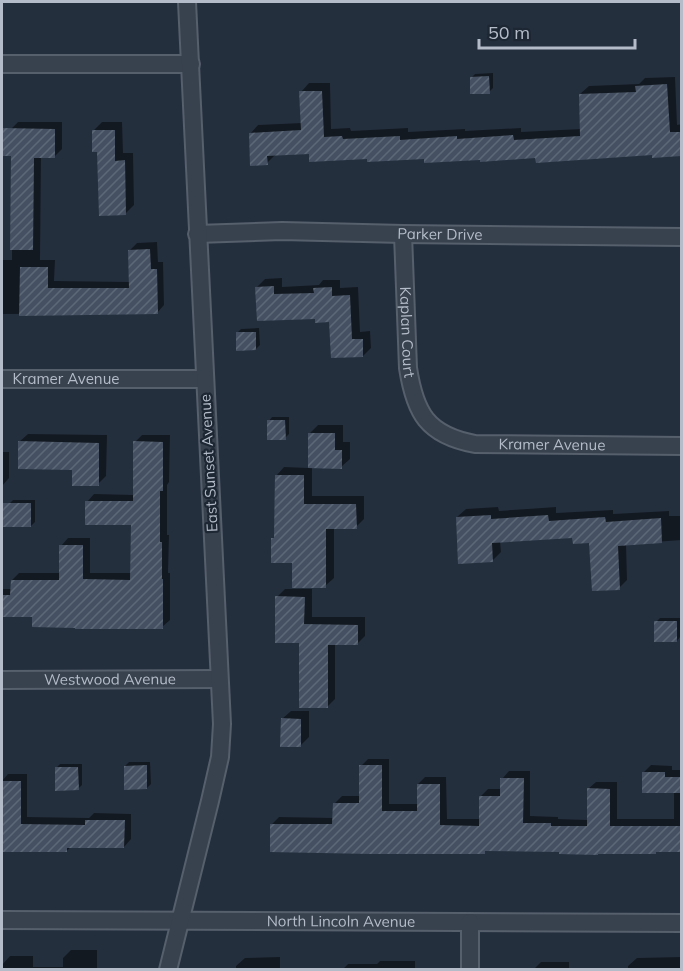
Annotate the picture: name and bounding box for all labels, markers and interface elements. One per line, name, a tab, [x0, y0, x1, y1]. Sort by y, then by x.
scale bar	[479, 12, 635, 50]
text: 50 m	[488, 21, 530, 44]
street label: Parker Drive	[397, 224, 483, 244]
street label: Kaplan Court	[396, 286, 419, 379]
street label: Kramer Avenue	[13, 369, 119, 388]
street label: East Sunset Avenue	[195, 394, 222, 532]
street label: Kramer Avenue	[498, 434, 605, 454]
street label: Westwood Avenue	[44, 669, 176, 689]
street label: North Lincoln Avenue	[267, 911, 415, 931]

